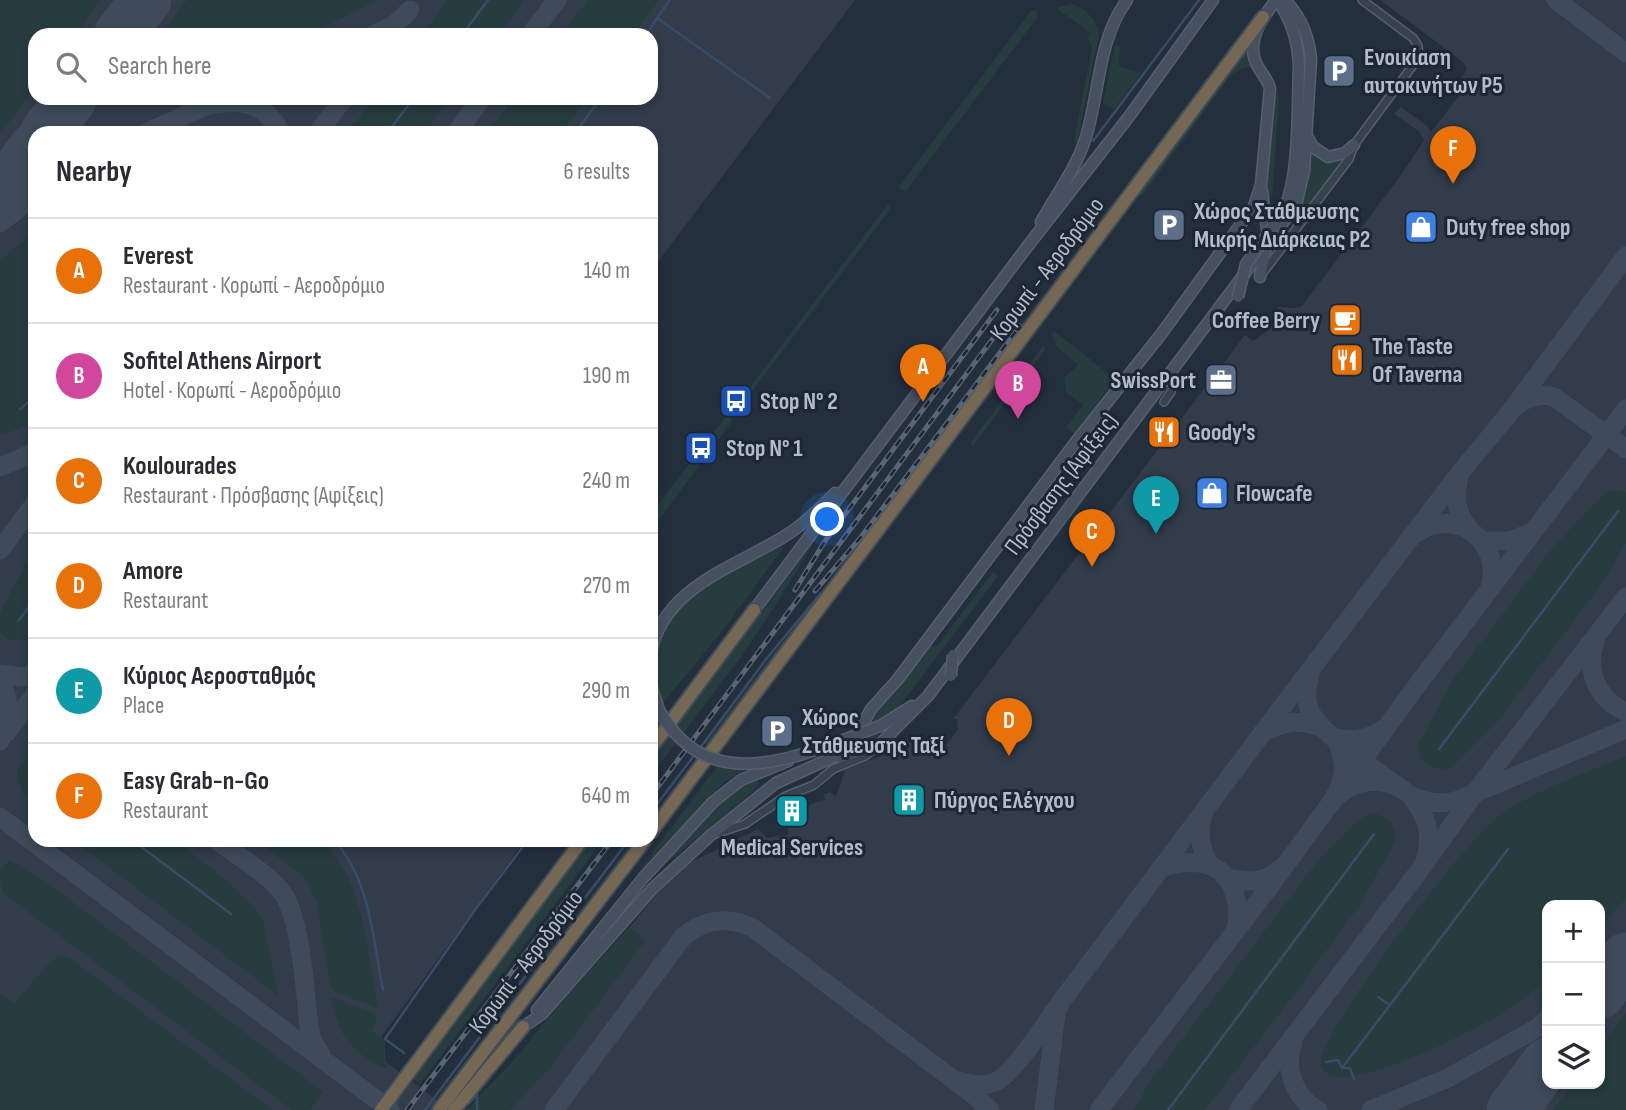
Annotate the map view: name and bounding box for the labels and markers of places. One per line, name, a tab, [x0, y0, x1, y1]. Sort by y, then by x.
place label: Ενοικίαση αυτοκινήτων P5	[1364, 43, 1503, 100]
parking icon: Ενοικίαση αυτοκινήτων P5	[1320, 52, 1358, 90]
pin: F	[1430, 126, 1476, 184]
place label: Χώρος Στάθμευσης Μικρής Διάρκειας P2	[1193, 197, 1370, 254]
parking icon: Χώρος Στάθμευσης Μικρής Διάρκειας P2	[1150, 206, 1188, 244]
shop icon: Duty free shop	[1402, 208, 1440, 246]
place label: Duty free shop	[1446, 213, 1570, 242]
cafe icon: Coffee Berry	[1326, 301, 1364, 339]
place label: Coffee Berry	[1212, 306, 1320, 335]
place label: The Taste Of Taverna	[1372, 332, 1462, 389]
restaurant icon: The Taste Of Taverna	[1328, 341, 1366, 379]
pin: A	[900, 344, 946, 402]
pin: B	[995, 361, 1041, 419]
office icon: SwissPort	[1202, 361, 1240, 399]
place label: SwissPort	[1111, 366, 1196, 395]
bus stop icon: Stop N° 2	[717, 382, 755, 420]
place label: Stop N° 2	[760, 387, 838, 416]
restaurant icon: Goody's	[1145, 413, 1183, 451]
place label: Goody's	[1188, 418, 1256, 447]
bus stop icon: Stop N° 1	[682, 429, 720, 467]
place label: Stop N° 1	[726, 434, 803, 463]
shop icon: Flowcafe	[1193, 474, 1231, 512]
pin: E	[1133, 476, 1179, 534]
place label: Flowcafe	[1236, 479, 1313, 508]
pin: C	[1069, 509, 1115, 567]
pin: D	[986, 698, 1032, 756]
place label: Χώρος Στάθμευσης Ταξί	[801, 703, 946, 760]
parking icon: Χώρος Στάθμευσης Ταξί	[758, 712, 796, 750]
building icon: Πύργος Ελέγχου	[890, 781, 928, 819]
place label: Πύργος Ελέγχου	[934, 786, 1075, 815]
building icon: Medical Services	[773, 792, 811, 830]
place label: Medical Services	[721, 833, 863, 862]

